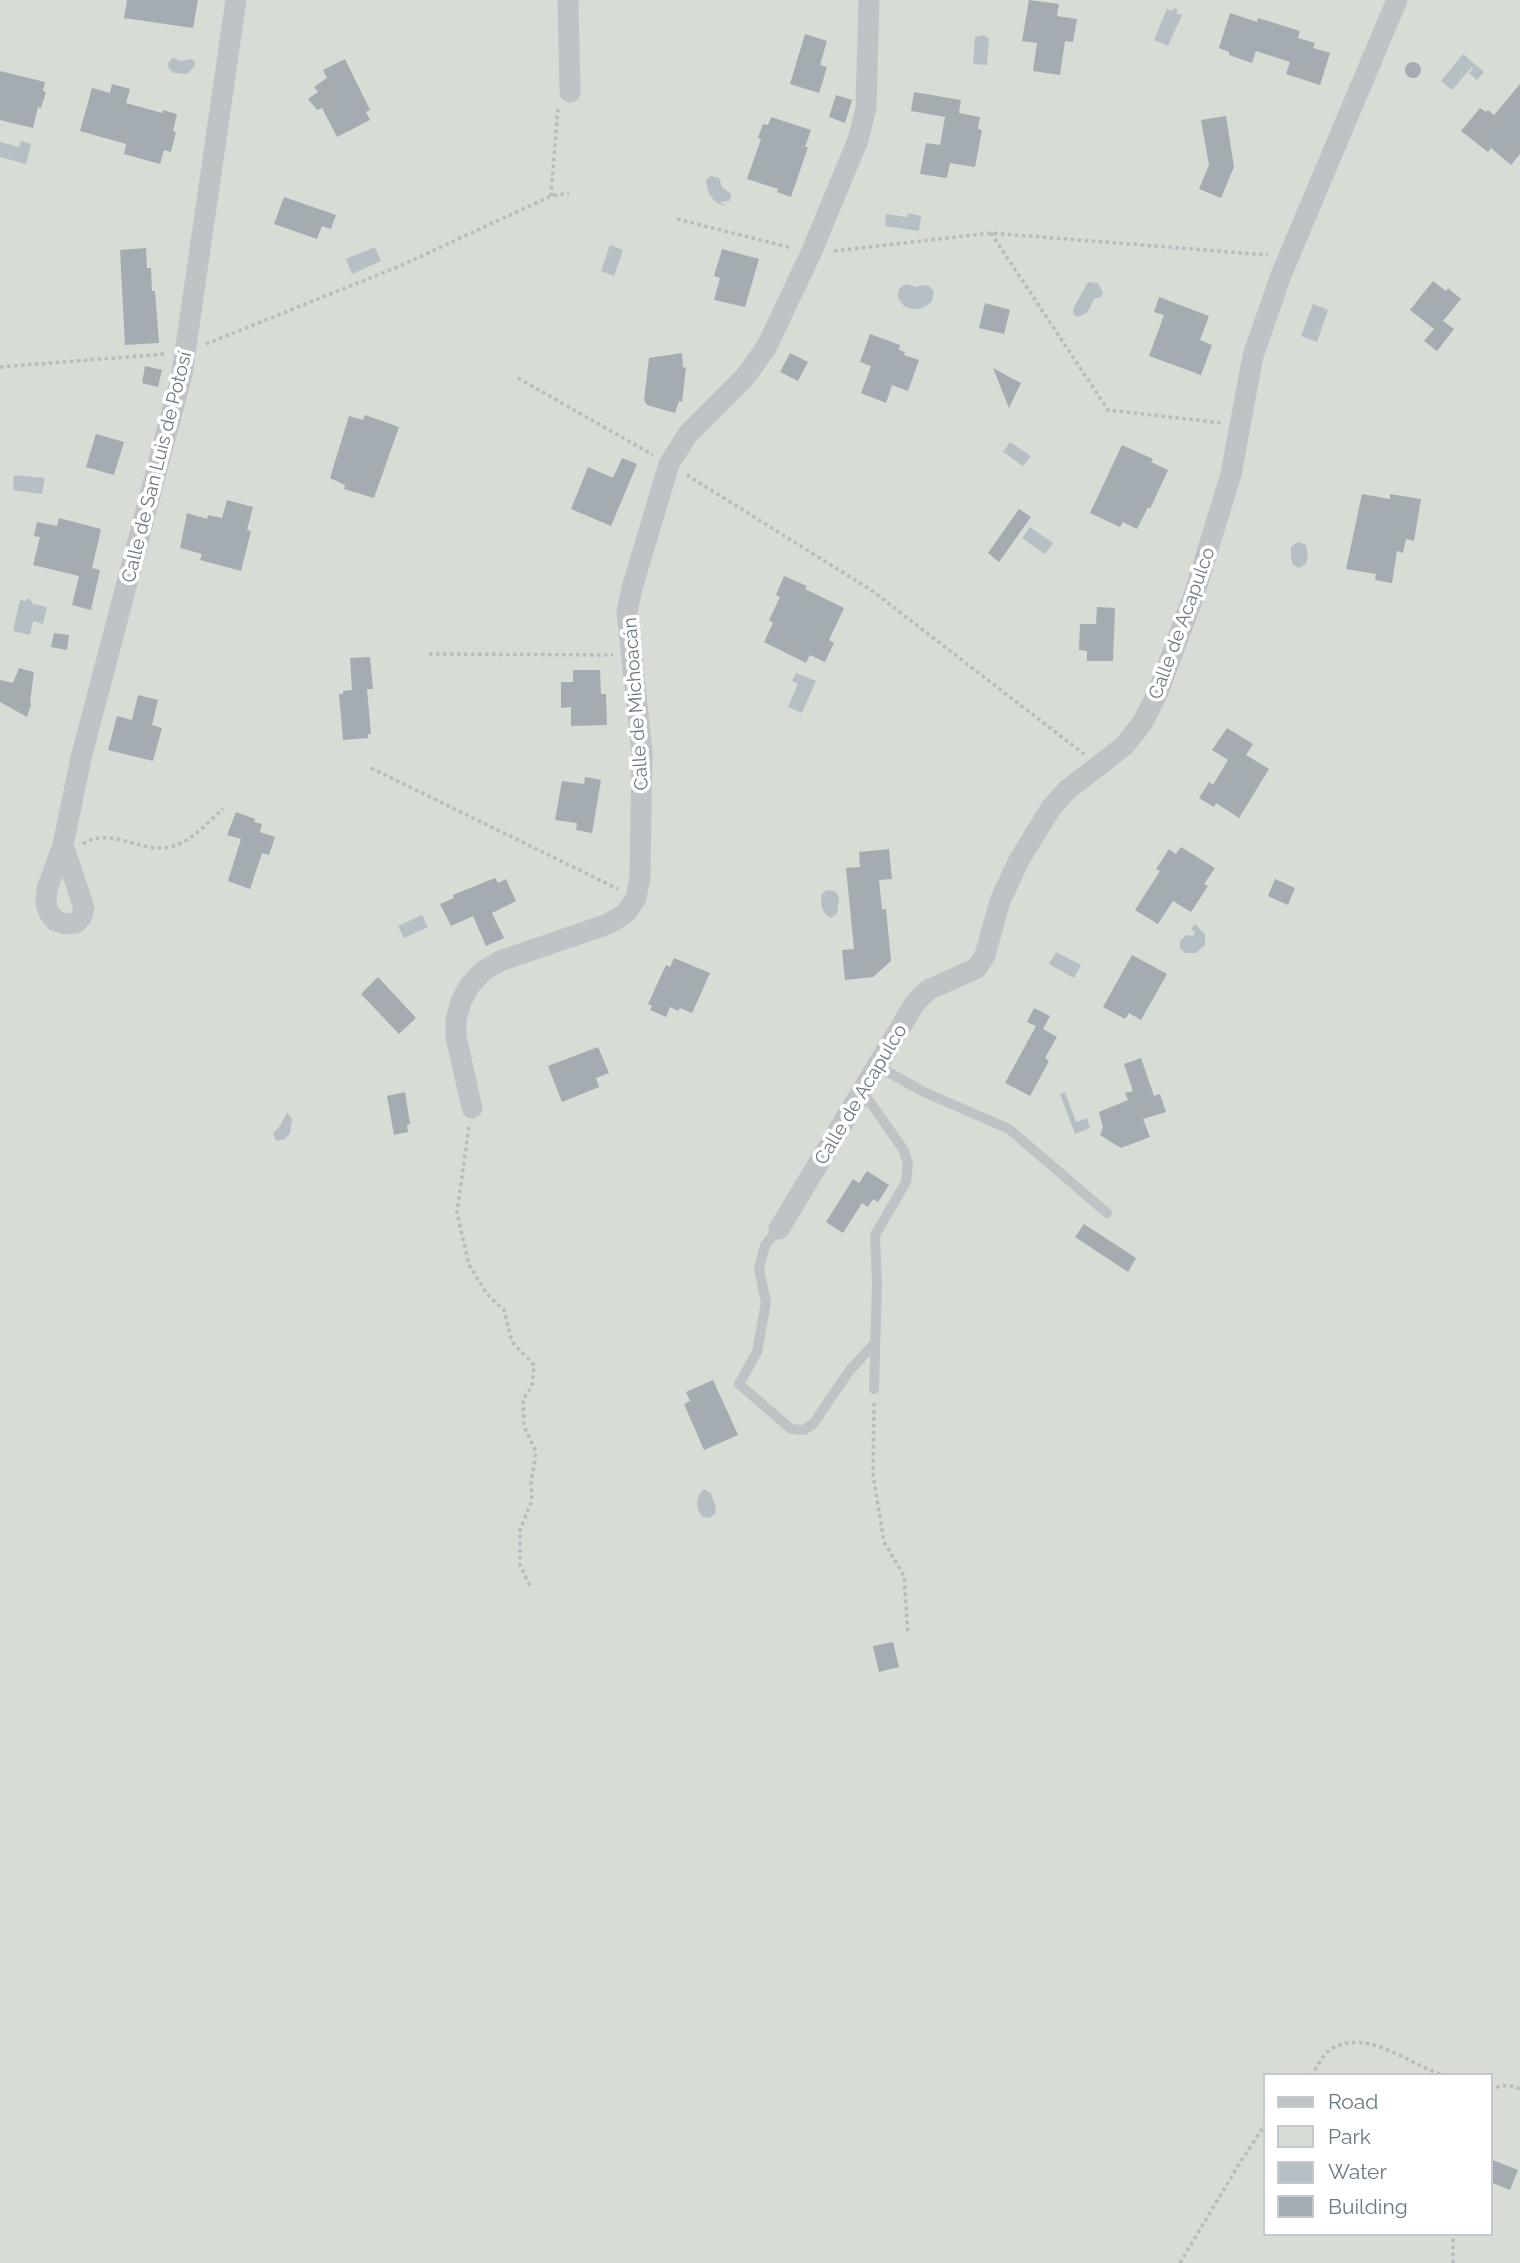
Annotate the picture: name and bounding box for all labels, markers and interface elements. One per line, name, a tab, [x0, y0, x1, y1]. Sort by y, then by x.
street label: Calle de San Luis de Potosí	[117, 348, 196, 585]
street label: Calle de Acapulco	[1143, 544, 1219, 702]
street label: Calle de Michoacán	[618, 617, 652, 791]
street label: Calle de Acapulco	[809, 1020, 911, 1168]
legend	[1264, 2074, 1492, 2235]
text: Road	[1328, 2089, 1378, 2114]
text: Park	[1328, 2124, 1371, 2149]
text: Water	[1328, 2159, 1387, 2184]
text: Building	[1328, 2194, 1408, 2219]

